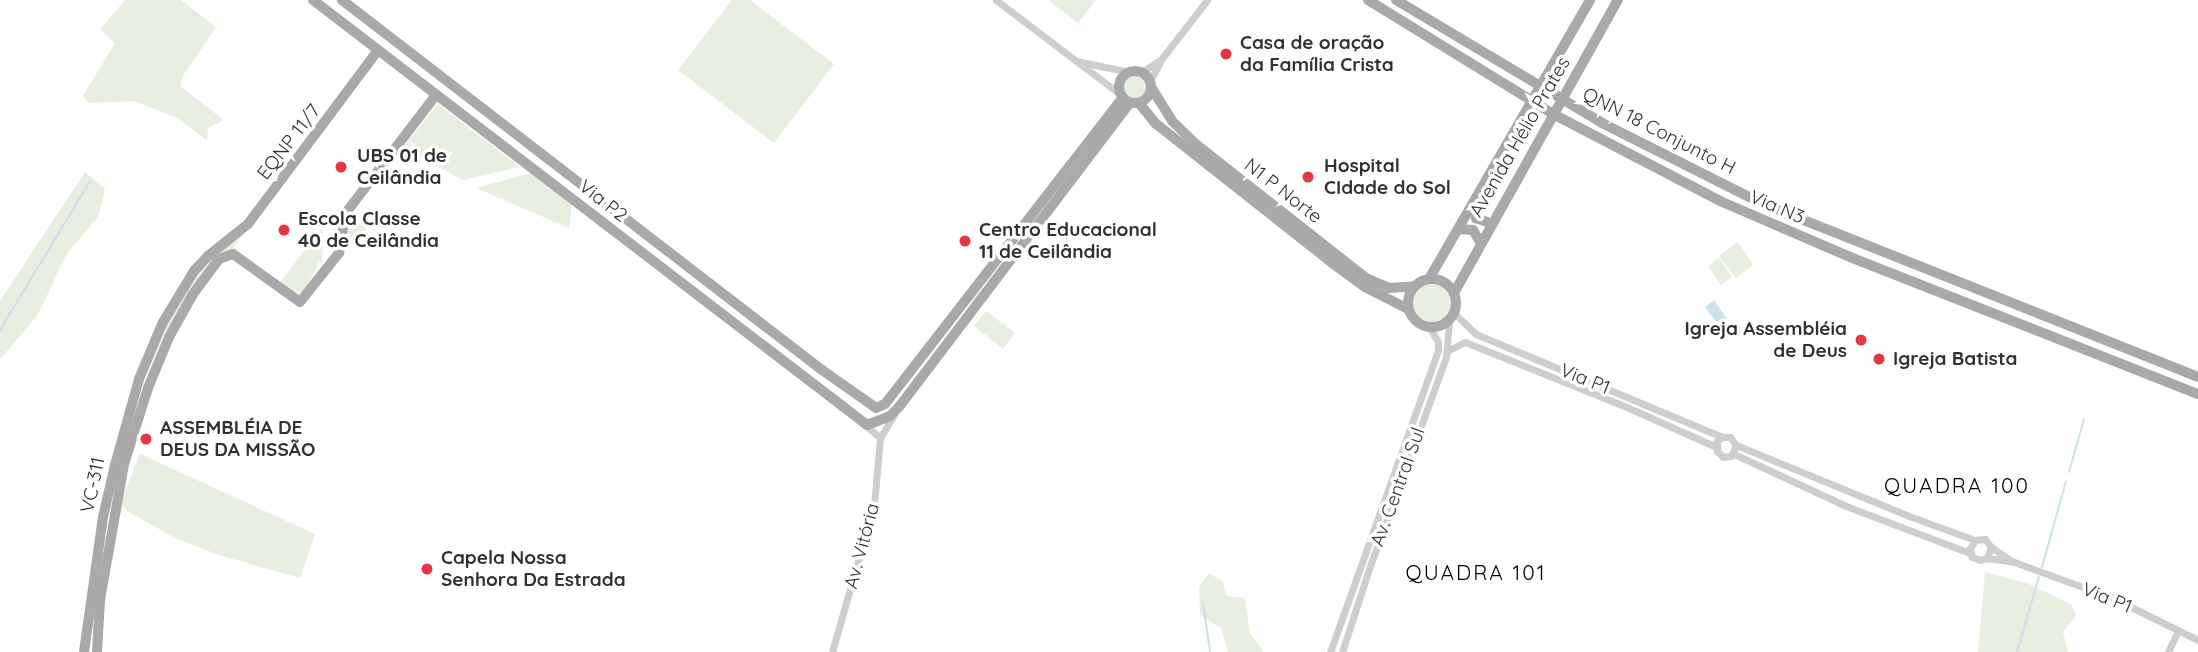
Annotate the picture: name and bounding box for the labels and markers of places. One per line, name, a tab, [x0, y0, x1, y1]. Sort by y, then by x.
place label: Casa de oração da Família Crista	[1240, 32, 1394, 76]
marker: Casa de oração da Família Crista	[1218, 46, 1234, 62]
place label: UBS 01 de Ceilândia	[357, 145, 447, 189]
place label: Hospital CIdade do Sol	[1324, 155, 1451, 199]
marker: UBS 01 de Ceilândia	[331, 157, 351, 177]
marker: Hospital CIdade do Sol	[1298, 167, 1318, 187]
place label: Escola Classe 40 de Ceilândia	[298, 208, 439, 252]
place label: Centro Educacional 11 de Ceilândia	[979, 219, 1157, 263]
marker: Escola Classe 40 de Ceilândia	[276, 222, 292, 238]
marker: Centro Educacional 11 de Ceilândia	[957, 233, 973, 249]
place label: Igreja Assembléia de Deus	[1684, 318, 1847, 362]
marker: Igreja Assembléia de Deus	[1853, 332, 1869, 348]
place label: Igreja Batista	[1893, 348, 2017, 370]
marker: Igreja Batista	[1871, 351, 1887, 367]
place label: ASSEMBLÉIA DE DEUS DA MISSÃO	[160, 417, 315, 461]
marker: ASSEMBLÉIA DE DEUS DA MISSÃO	[138, 431, 154, 447]
place label: Capela Nossa Senhora Da Estrada	[441, 547, 626, 591]
marker: Capela Nossa Senhora Da Estrada	[419, 561, 435, 577]

